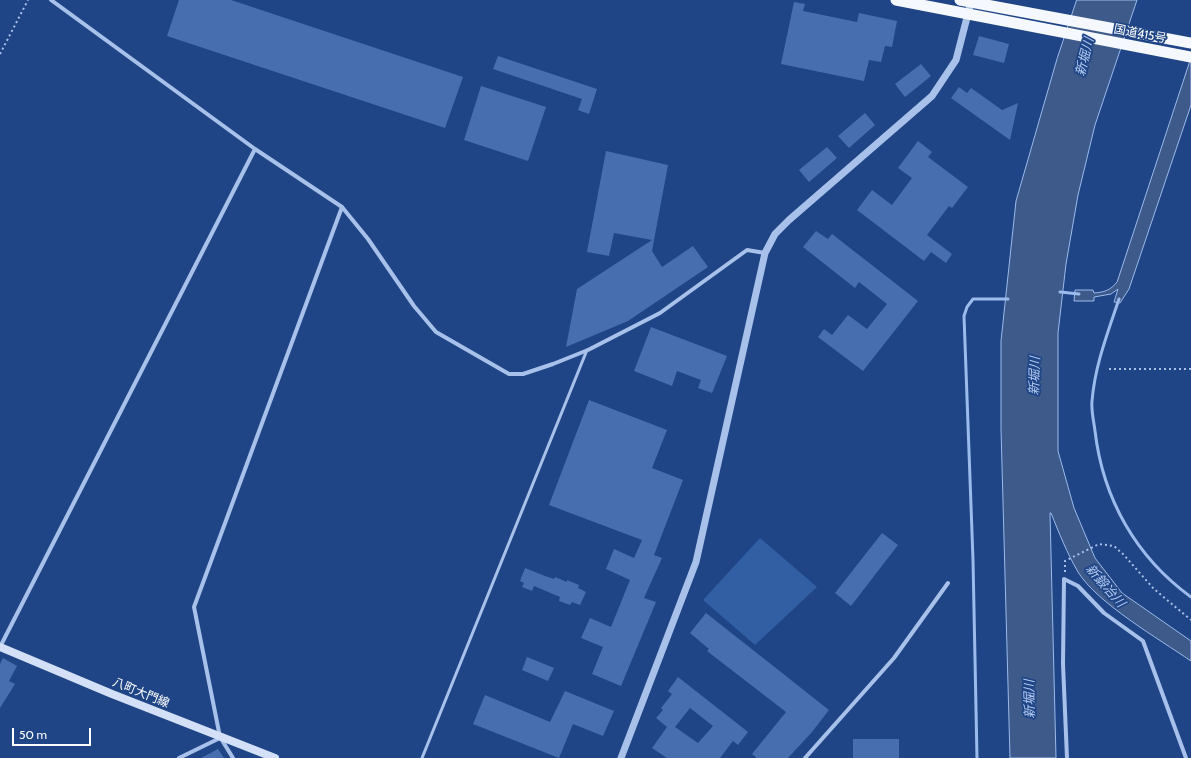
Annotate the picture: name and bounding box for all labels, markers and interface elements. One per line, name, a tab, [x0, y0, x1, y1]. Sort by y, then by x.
street label: 国道415号	[1112, 22, 1168, 46]
water label: 新堀川	[1073, 36, 1097, 78]
water label: 新堀川	[1027, 356, 1043, 396]
water label: 新鍛冶川	[1082, 561, 1128, 611]
street label: 八町大門線	[110, 675, 172, 711]
water label: 新堀川	[1022, 679, 1038, 719]
scale bar	[14, 720, 93, 746]
text: 50 m	[19, 727, 47, 742]

